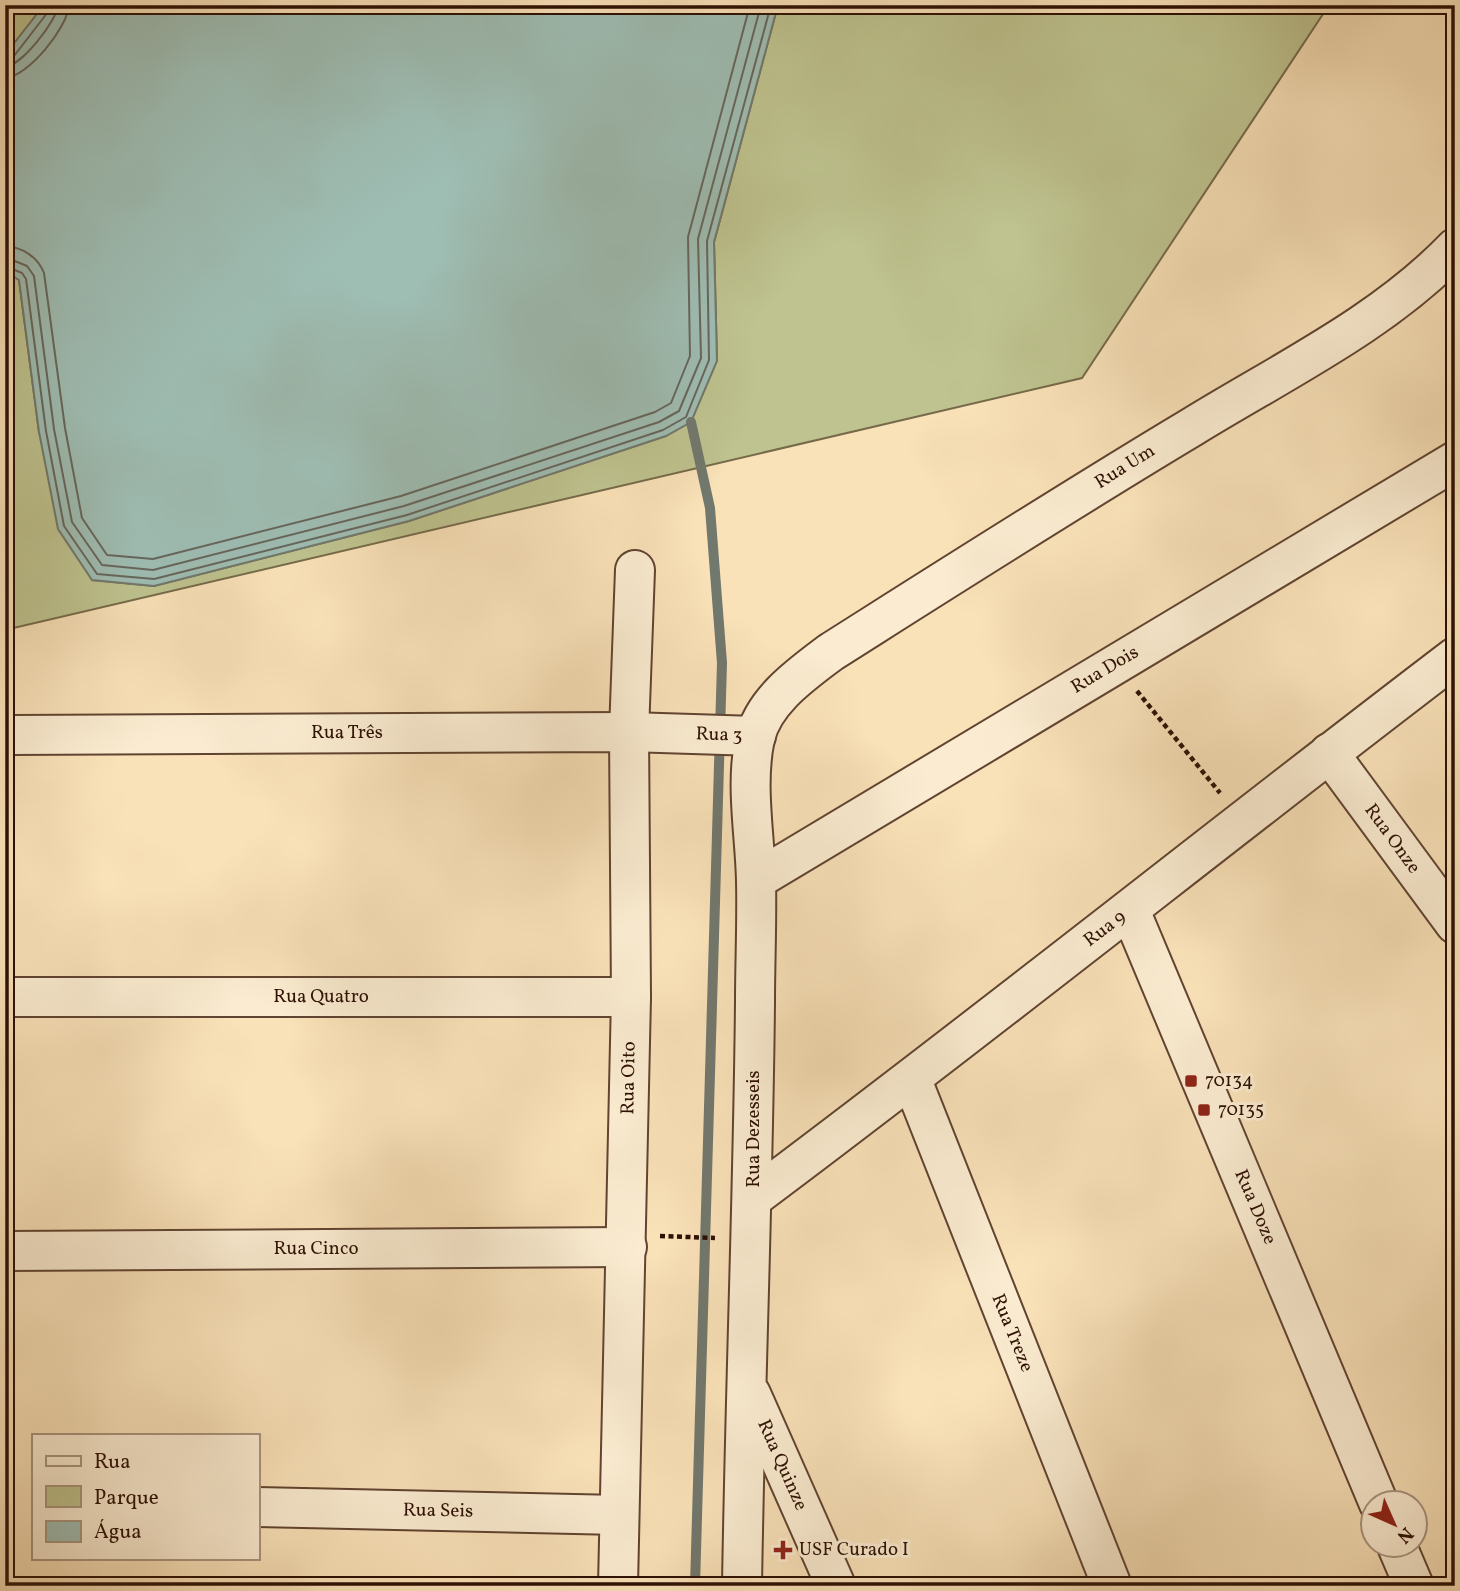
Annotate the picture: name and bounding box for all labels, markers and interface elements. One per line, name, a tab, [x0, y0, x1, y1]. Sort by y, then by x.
street label: Rua Um	[1090, 438, 1160, 496]
street label: Rua Dois	[1066, 640, 1144, 700]
street label: Rua Três	[311, 720, 383, 746]
street label: Rua 3	[695, 721, 743, 749]
street label: Rua Onze	[1358, 799, 1426, 879]
street label: Rua 9	[1078, 904, 1132, 953]
street label: Rua Quatro	[273, 984, 369, 1010]
street label: Rua Oito	[615, 1041, 643, 1115]
place label: 70134	[1205, 1068, 1253, 1094]
street label: Rua Dezesseis	[741, 1070, 767, 1188]
marker: 70134	[1183, 1073, 1199, 1089]
place label: 70135	[1218, 1097, 1264, 1123]
marker: 70135	[1196, 1102, 1212, 1118]
street label: Rua Doze	[1228, 1165, 1282, 1249]
street label: Rua Cinco	[273, 1236, 359, 1262]
street label: Rua Treze	[985, 1290, 1039, 1376]
street label: Rua Quinze	[750, 1415, 814, 1515]
legend	[32, 1434, 259, 1560]
text: Rua	[94, 1448, 131, 1477]
text: Parque	[94, 1484, 159, 1513]
north arrow	[1358, 1490, 1428, 1560]
street label: Rua Seis	[403, 1497, 473, 1525]
text: Água	[94, 1518, 142, 1547]
text: N	[1390, 1521, 1419, 1549]
place label: USF Curado I	[799, 1537, 909, 1563]
marker: USF Curado I	[773, 1540, 793, 1560]

